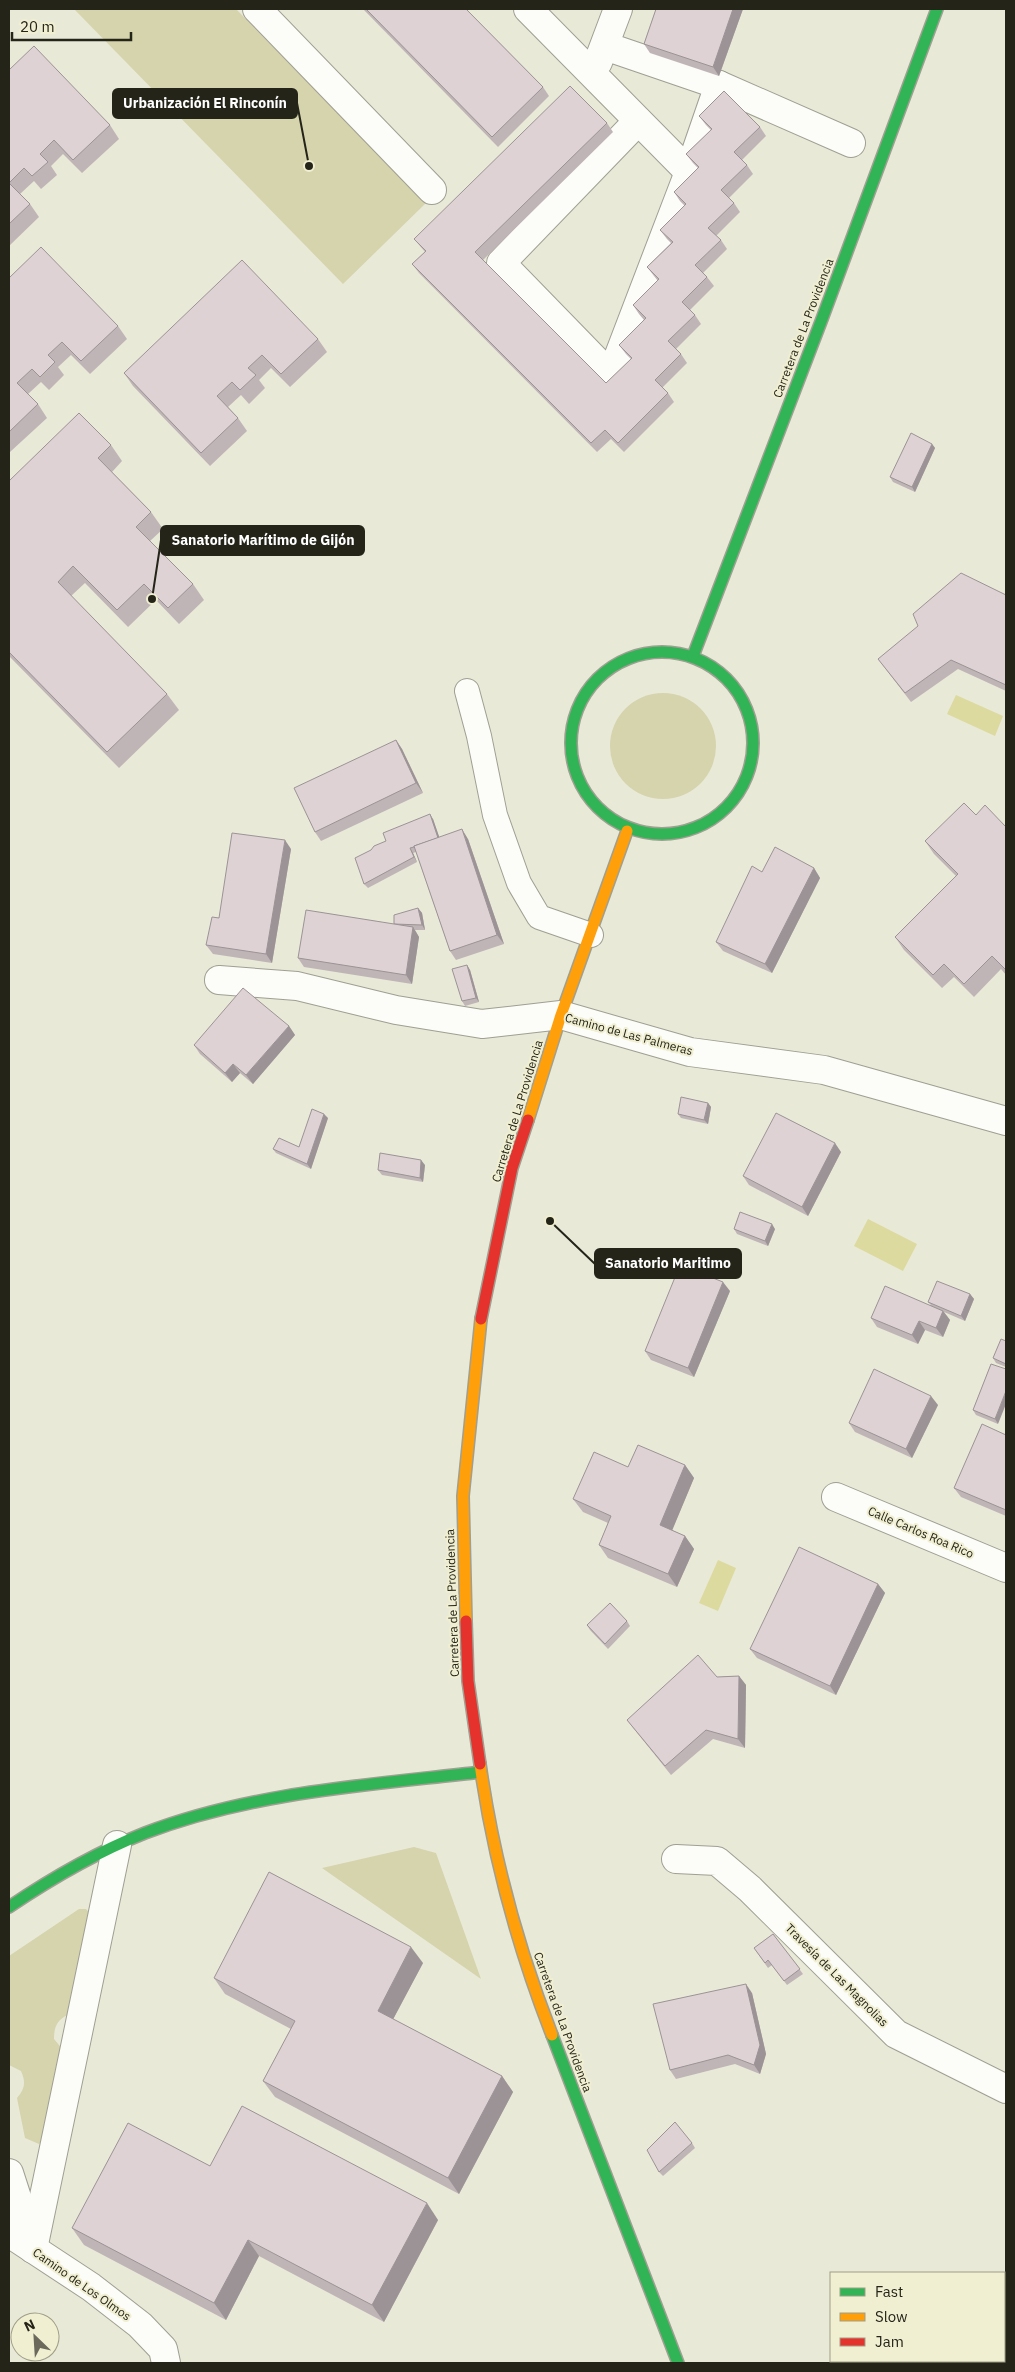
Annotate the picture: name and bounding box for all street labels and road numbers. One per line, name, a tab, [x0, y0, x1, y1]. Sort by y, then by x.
street label: Carretera de La Providencia	[769, 256, 837, 400]
street label: Camino de Las Palmeras	[563, 1010, 695, 1058]
street label: Carretera de La Providencia	[488, 1037, 546, 1184]
street label: Calle Carlos Roa Rico	[866, 1503, 976, 1561]
street label: Carretera de La Providencia	[442, 1528, 462, 1677]
street label: Travesía de Las Magnolias	[782, 1920, 892, 2030]
street label: Carretera de La Providencia	[531, 1950, 596, 2095]
street label: Camino de Los Olmos	[30, 2245, 134, 2324]

